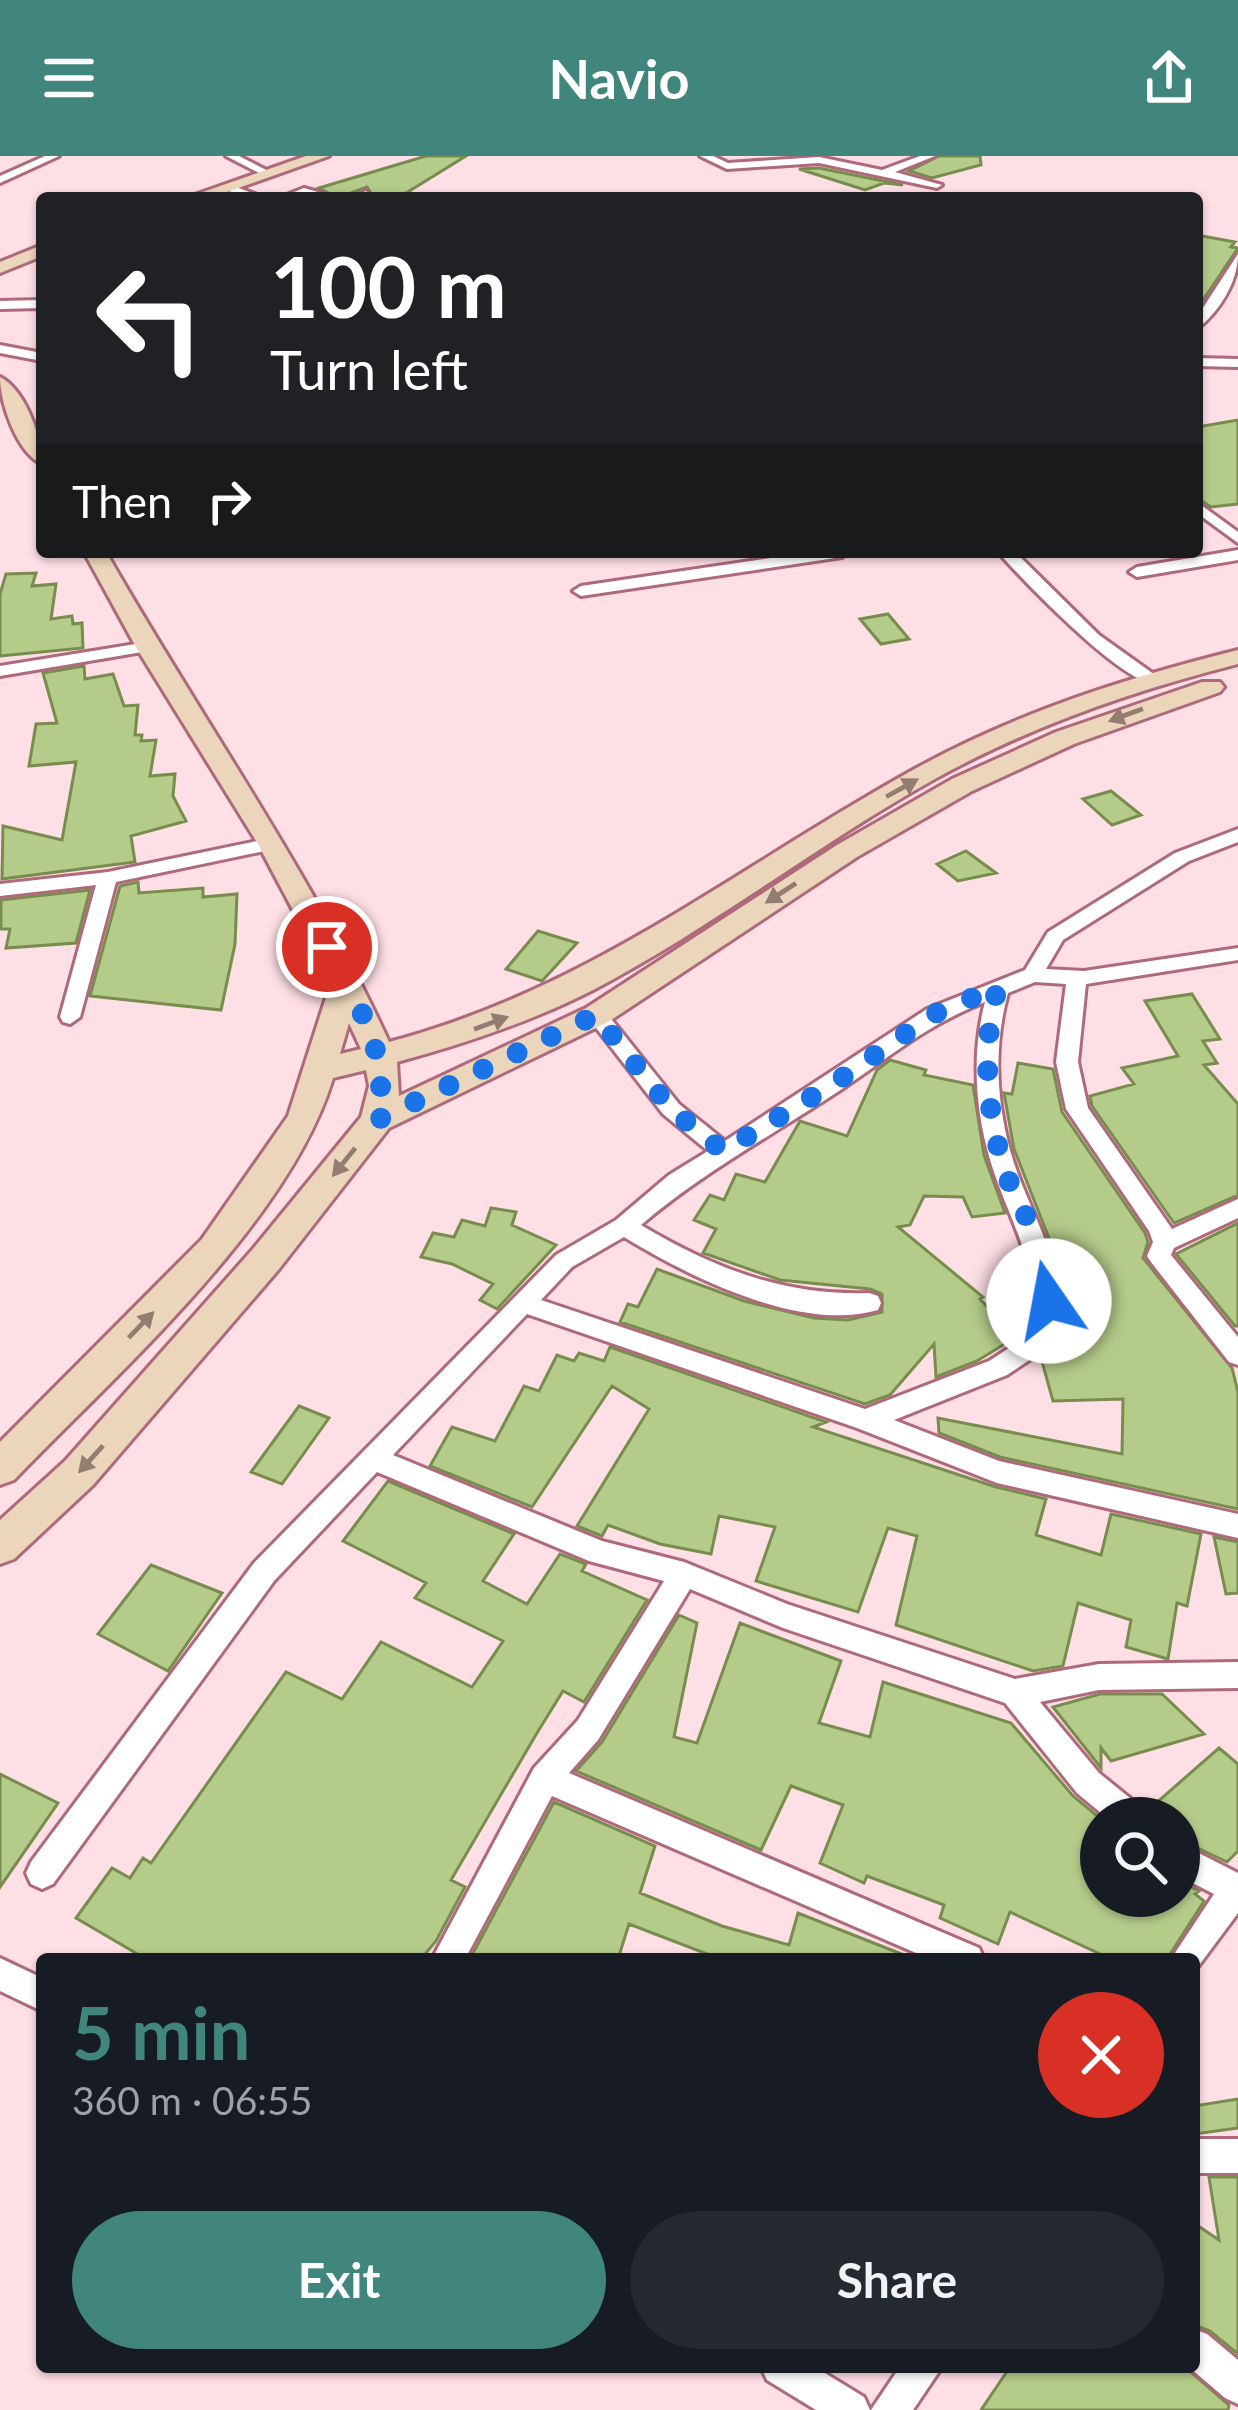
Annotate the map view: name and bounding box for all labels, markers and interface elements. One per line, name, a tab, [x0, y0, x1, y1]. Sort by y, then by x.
icon: menu	[36, 45, 102, 111]
icon: share	[1136, 45, 1202, 111]
text: Navio	[549, 46, 689, 111]
text: 100 m	[270, 235, 507, 336]
icon: left	[72, 240, 228, 396]
text: Turn left	[270, 337, 468, 402]
icon: right	[196, 468, 262, 534]
text: Then	[72, 474, 172, 528]
one-way arrow	[1108, 706, 1144, 725]
one-way arrow	[885, 778, 920, 799]
one-way arrow	[764, 881, 797, 903]
pin	[276, 896, 378, 998]
icon: arrive	[294, 914, 360, 980]
one-way arrow	[474, 1013, 510, 1031]
one-way arrow	[331, 1147, 357, 1178]
position arrow	[986, 1238, 1112, 1364]
one-way arrow	[126, 1311, 154, 1340]
one-way arrow	[78, 1444, 105, 1474]
map controls	[1080, 1797, 1200, 1917]
button: search	[1080, 1797, 1200, 1917]
text: 5 min	[72, 1989, 250, 2075]
button: close	[1038, 1992, 1164, 2118]
text: 360 m · 06:55	[72, 2077, 312, 2123]
button: Exit	[72, 2211, 606, 2349]
button: Share	[630, 2211, 1164, 2349]

